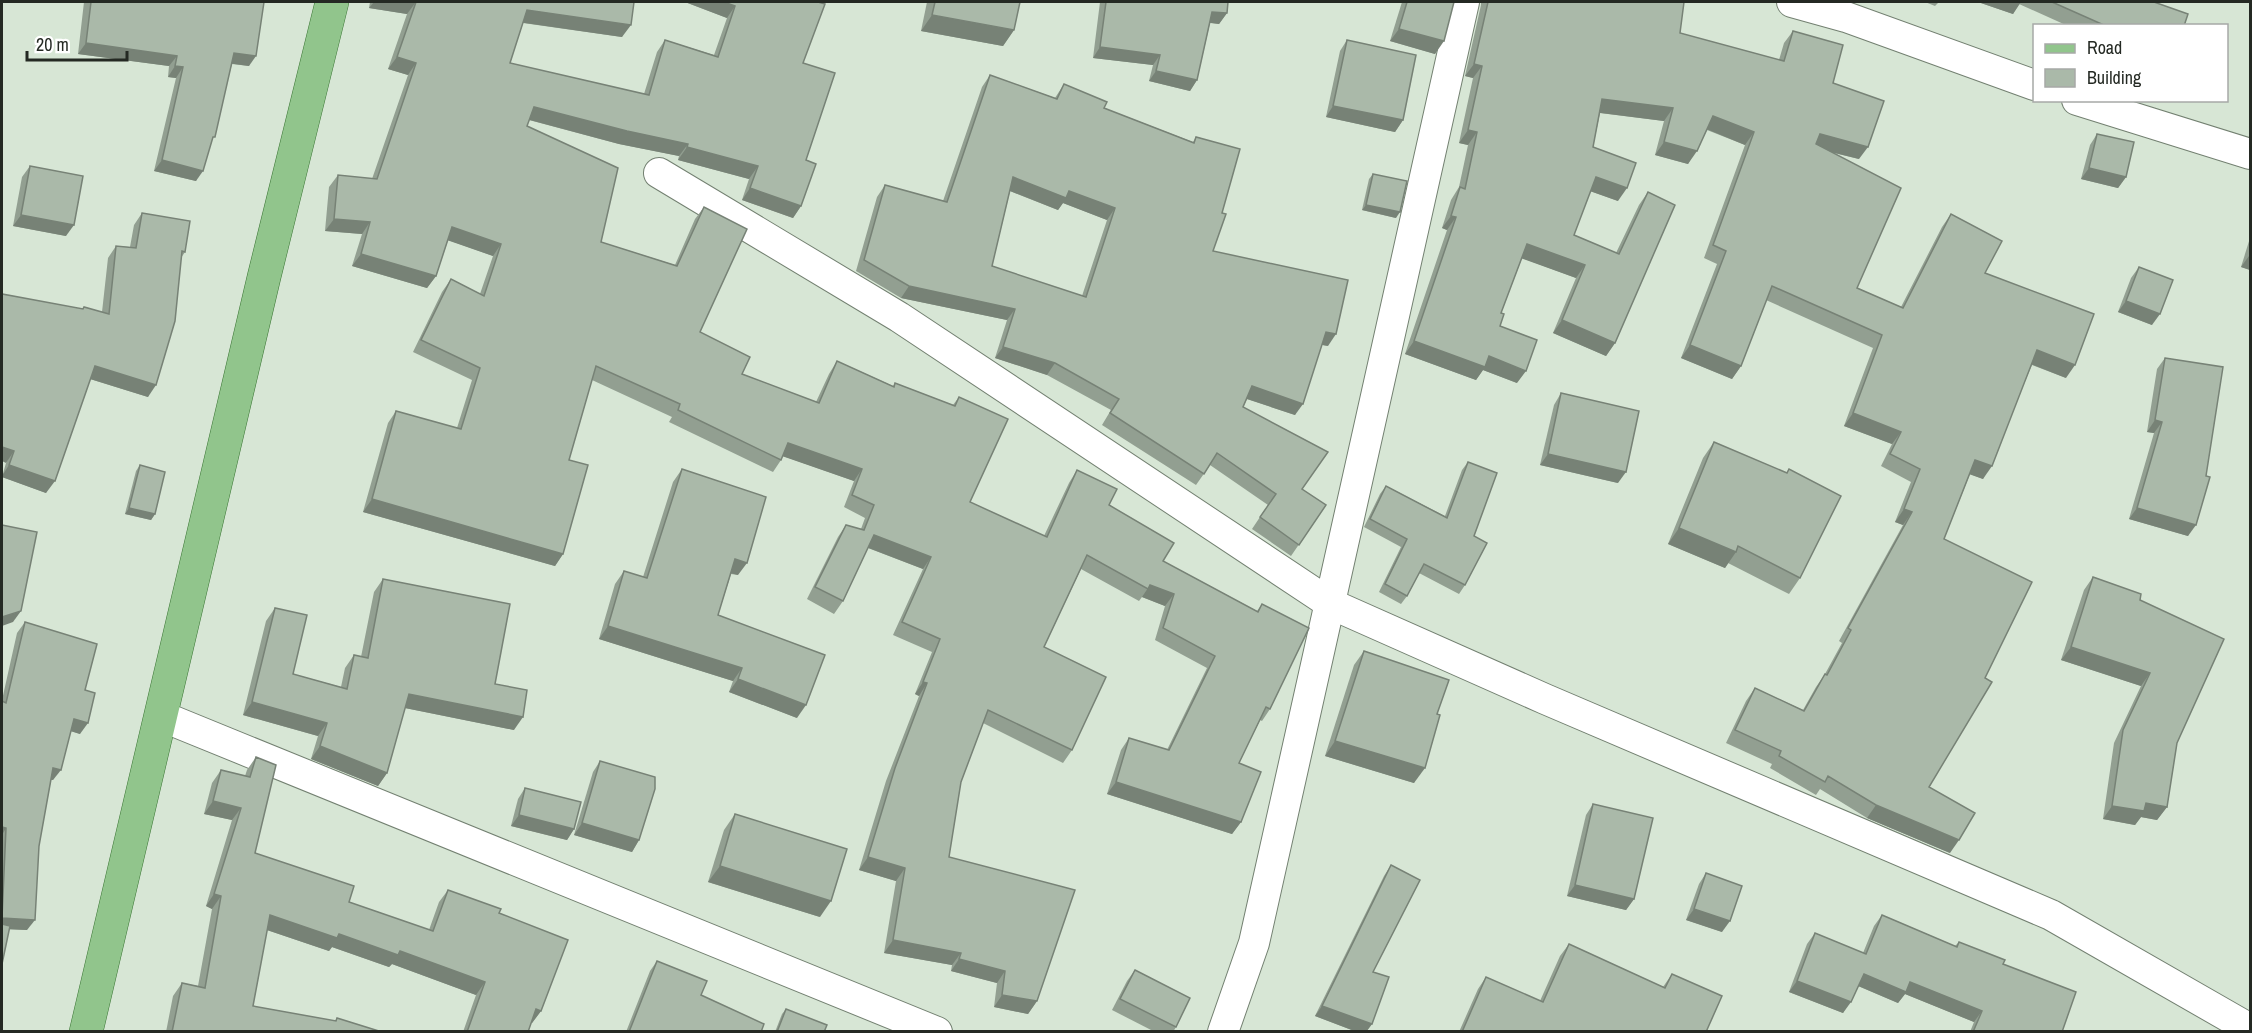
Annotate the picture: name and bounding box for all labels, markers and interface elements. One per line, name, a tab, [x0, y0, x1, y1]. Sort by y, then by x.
scale bar	[27, 24, 128, 62]
legend	[2033, 24, 2228, 102]
text: 20 m	[36, 32, 69, 57]
text: Road	[2087, 35, 2122, 60]
text: Building	[2087, 65, 2142, 90]

